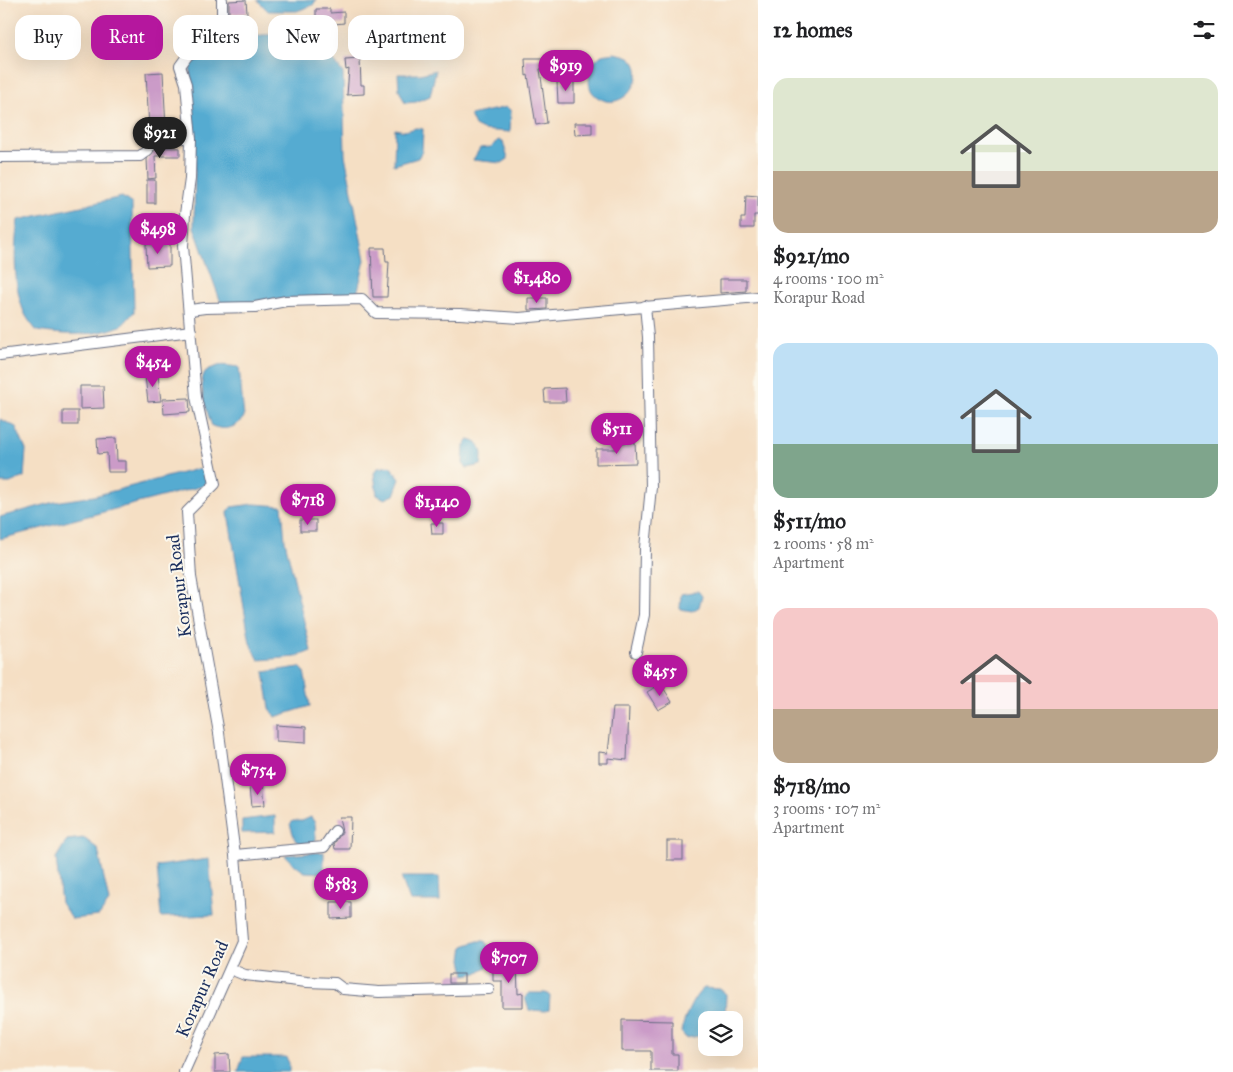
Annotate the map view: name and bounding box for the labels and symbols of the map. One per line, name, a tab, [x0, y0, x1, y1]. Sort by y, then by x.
pin: $919	[536, 49, 596, 92]
pin: $921	[130, 116, 190, 159]
pin: $498	[128, 212, 188, 255]
pin: $1,480	[496, 262, 578, 304]
pin: $454	[123, 346, 183, 388]
pin: $511	[587, 412, 647, 455]
pin: $718	[278, 484, 338, 526]
pin: $1,140	[396, 486, 478, 528]
street label: Korapur Road	[162, 533, 196, 639]
pin: $455	[630, 654, 690, 697]
pin: $754	[228, 754, 288, 796]
pin: $583	[311, 868, 371, 910]
street label: Korapur Road	[171, 937, 233, 1041]
pin: $707	[479, 942, 539, 984]

